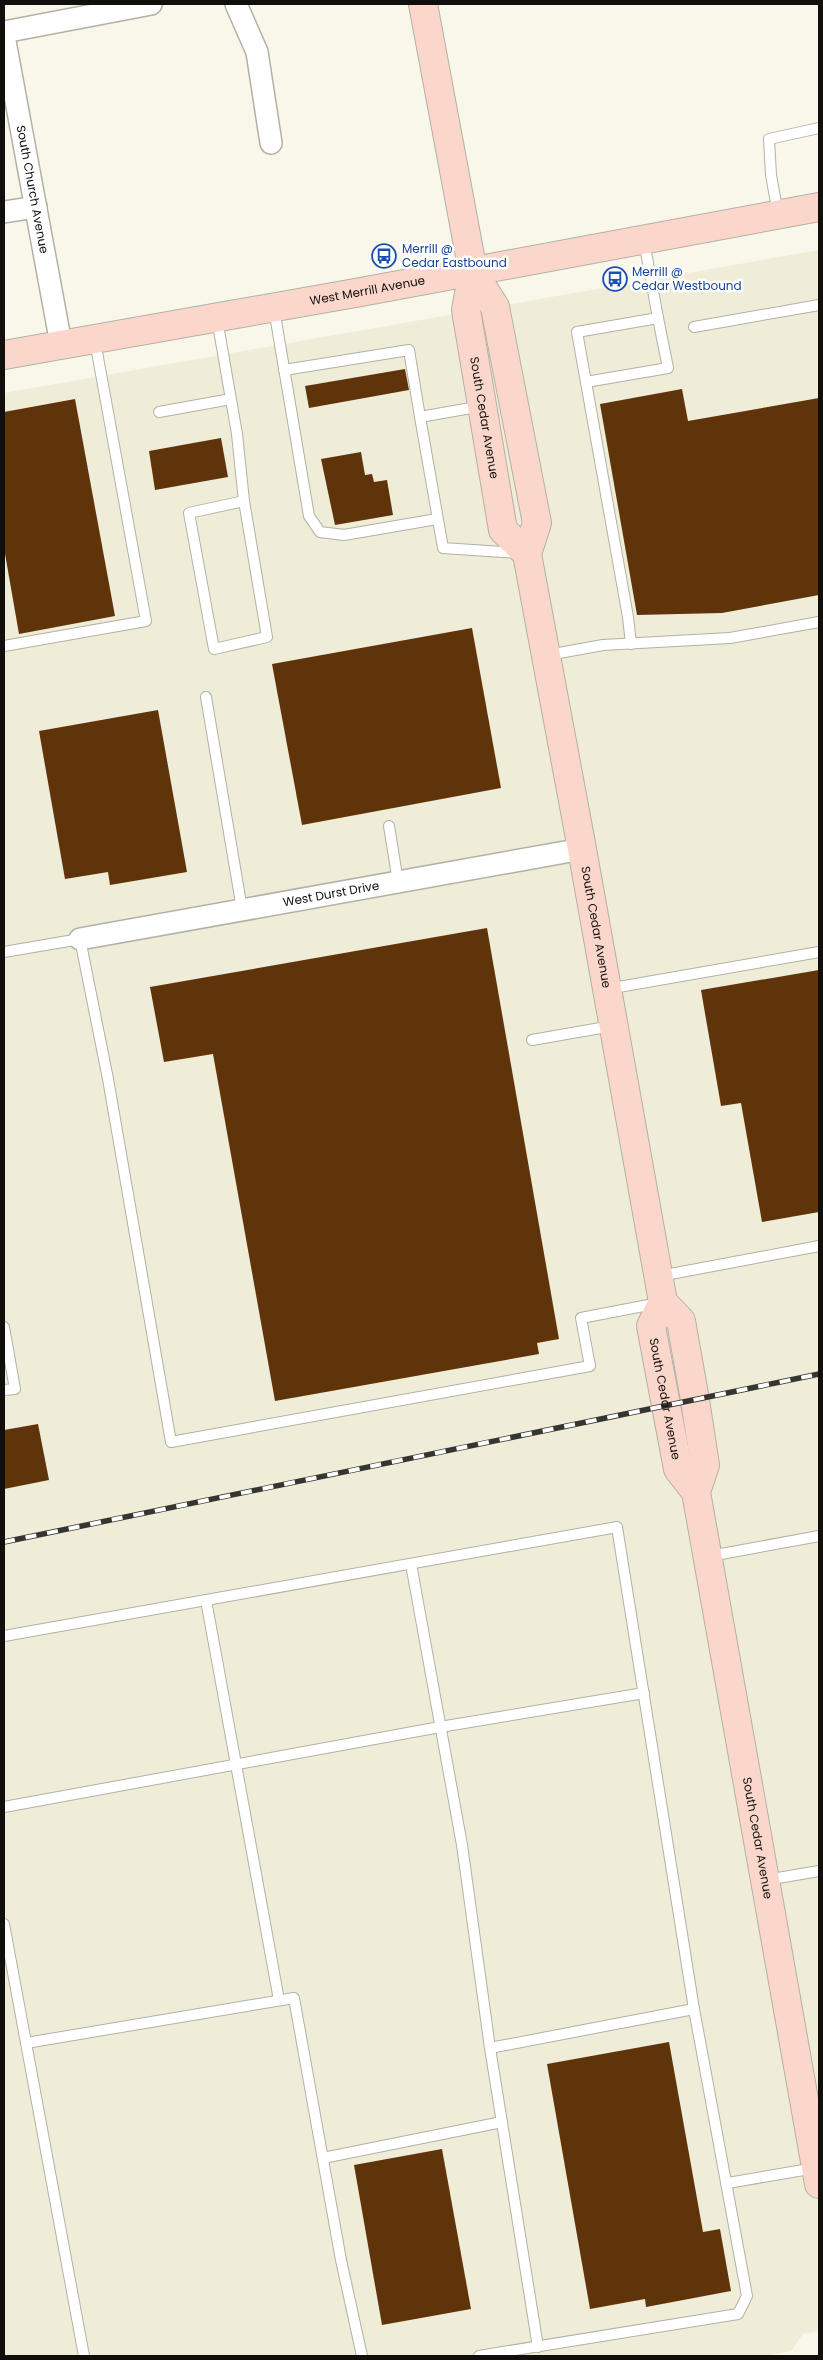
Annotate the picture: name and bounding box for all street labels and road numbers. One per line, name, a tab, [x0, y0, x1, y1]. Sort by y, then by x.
street label: South Church Avenue	[13, 124, 53, 255]
street label: West Merrill Avenue	[308, 271, 426, 309]
street label: South Cedar Avenue	[466, 355, 503, 480]
street label: South Cedar Avenue	[577, 865, 616, 989]
street label: West Durst Drive	[281, 877, 380, 910]
street label: South Cedar Avenue	[645, 1337, 685, 1461]
street label: South Cedar Avenue	[739, 1776, 777, 1900]

